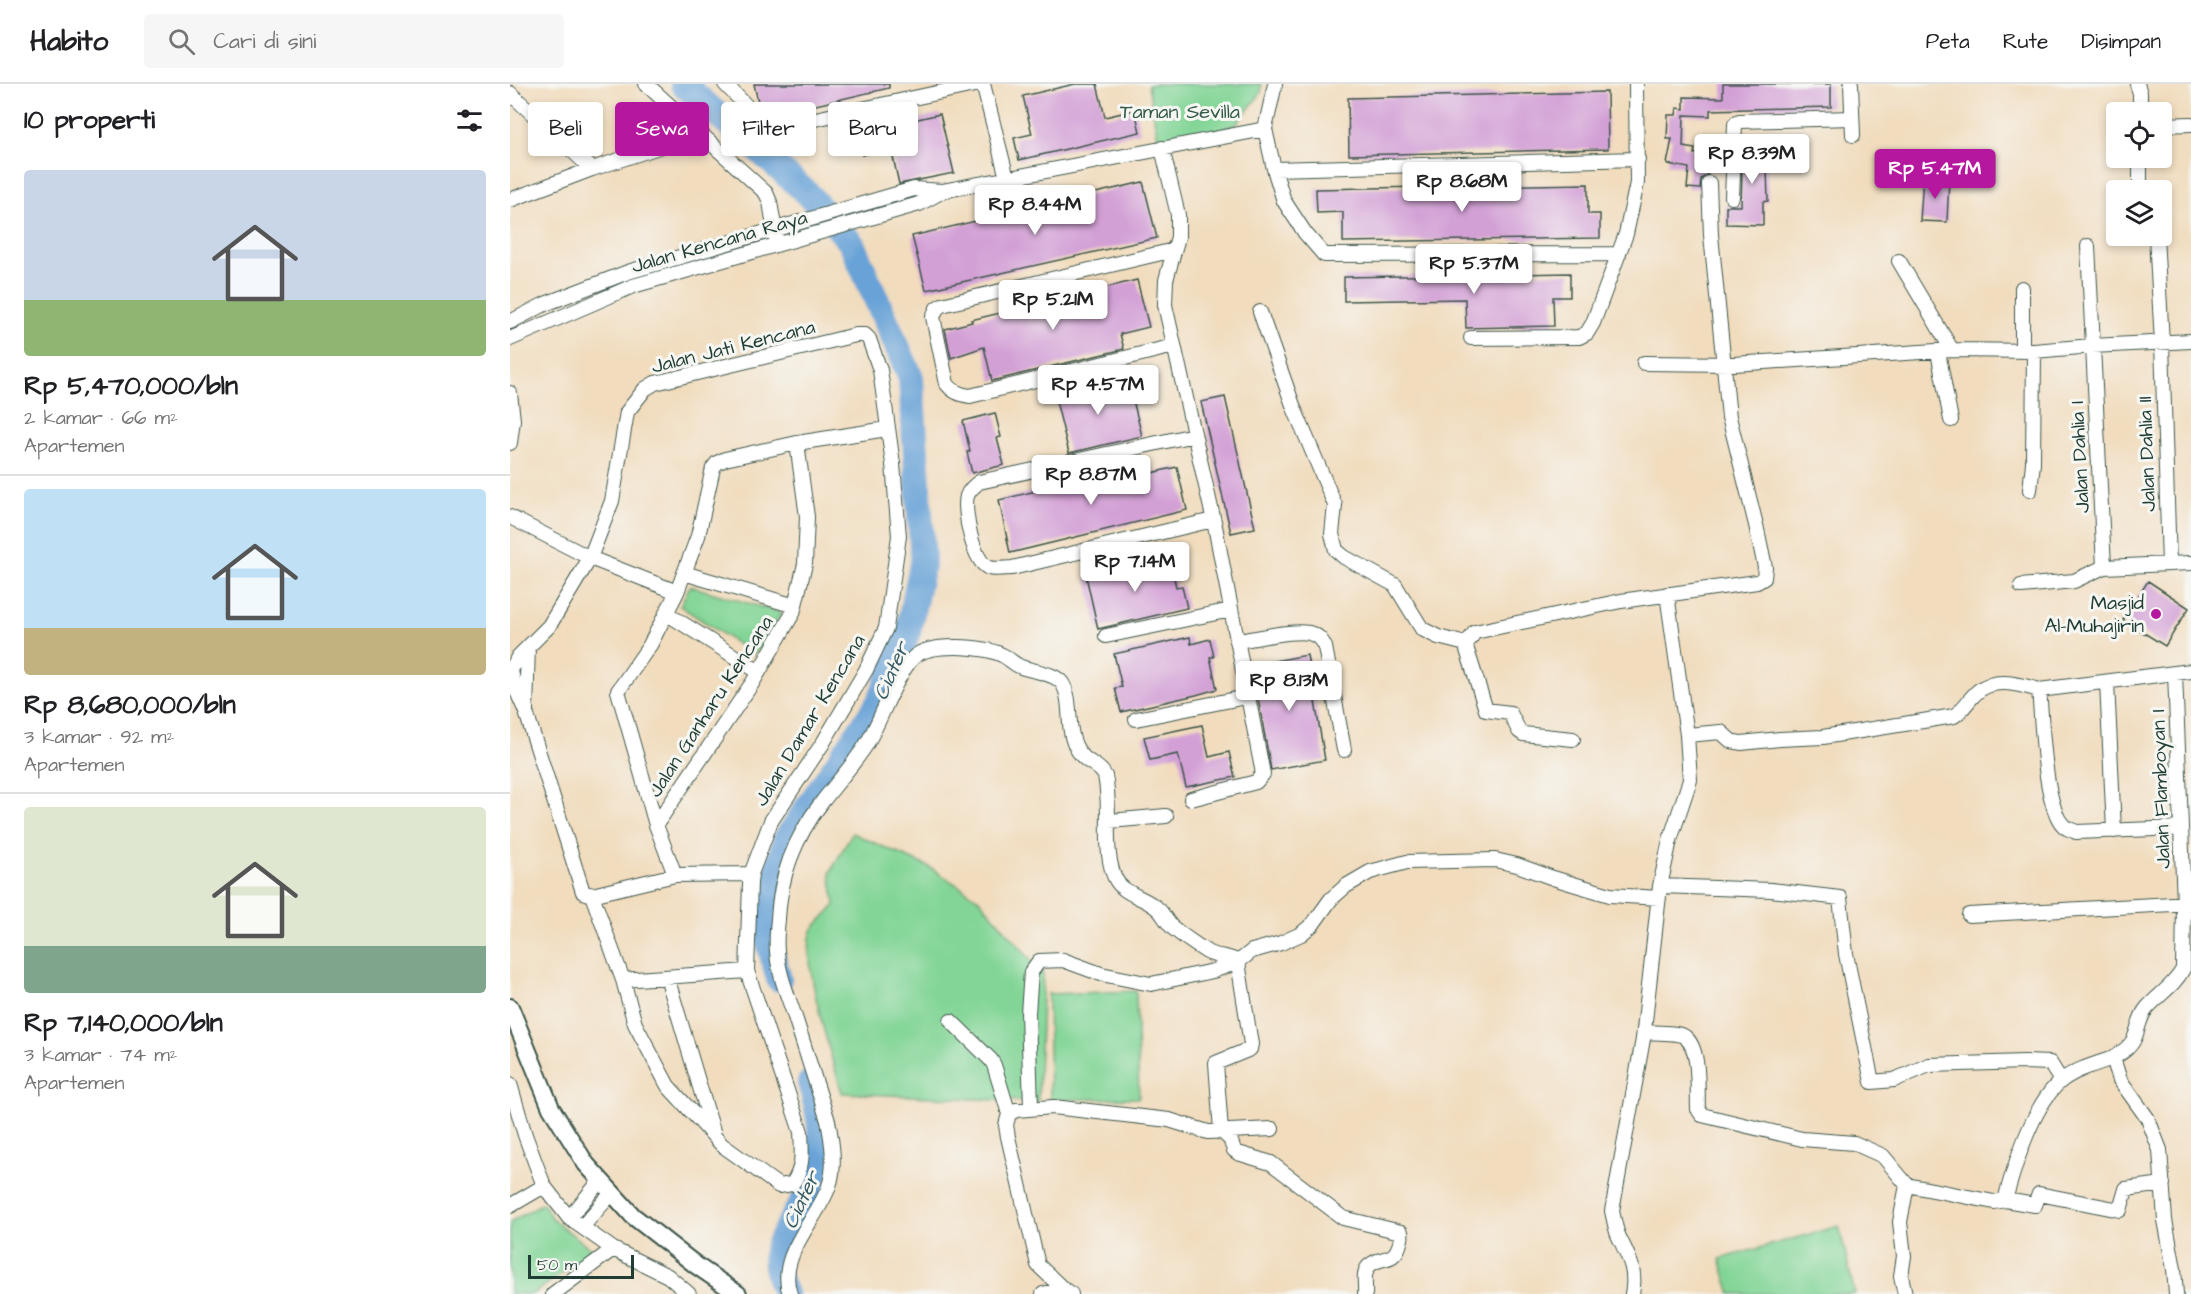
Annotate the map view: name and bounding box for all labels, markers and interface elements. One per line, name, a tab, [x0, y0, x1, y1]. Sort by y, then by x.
search box	[144, 14, 564, 68]
text: Habito	[30, 22, 108, 61]
icon: search	[165, 25, 198, 58]
text: Cari di sini	[213, 26, 316, 57]
text: Peta	[1926, 27, 1970, 56]
text: Rute	[2003, 27, 2048, 56]
text: Disimpan	[2081, 27, 2161, 56]
park label: Taman Sevilla	[1120, 98, 1240, 126]
text: 10 properti	[24, 102, 155, 138]
chip: Beli	[528, 102, 603, 156]
chip: Sewa	[615, 102, 709, 156]
chip: Filter	[721, 102, 816, 156]
chip: Baru	[828, 102, 918, 156]
map controls	[2106, 102, 2172, 246]
button: locate	[2106, 102, 2172, 168]
icon: filters	[453, 104, 486, 137]
pin: Rp 8.39M	[1690, 134, 1814, 185]
text: Rp 8.39M	[1708, 139, 1796, 167]
pin: Rp 5.47M	[1873, 149, 1997, 200]
text: Rp 5.47M	[1889, 154, 1981, 182]
pin: Rp 8.68M	[1400, 162, 1524, 213]
text: Rp 8.68M	[1416, 167, 1508, 195]
button: layers	[2106, 180, 2172, 246]
pin: Rp 8.44M	[973, 185, 1097, 236]
text: Rp 8.44M	[989, 190, 1081, 218]
street label: Jalan Kencana Raya	[628, 203, 811, 281]
icon: home	[201, 209, 309, 317]
pin: Rp 5.37M	[1412, 244, 1536, 295]
text: Rp 5.37M	[1429, 249, 1519, 277]
pin: Rp 5.21M	[991, 280, 1115, 331]
text: Rp 5.21M	[1013, 285, 1093, 313]
street label: Jalan Jati Kencana	[648, 313, 818, 381]
pin: Rp 4.57M	[1036, 365, 1160, 416]
text: Rp 5,470,000/bln	[24, 368, 238, 404]
text: Rp 4.57M	[1052, 370, 1144, 398]
street label: Jalan Dahlia II	[2131, 396, 2163, 512]
street label: Jalan Dahlia I	[2063, 400, 2097, 514]
text: 2 kamar · 66 m²	[24, 404, 178, 432]
text: Apartemen	[24, 432, 124, 460]
pin: Rp 8.87M	[1029, 455, 1153, 506]
text: Rp 8.87M	[1046, 460, 1137, 488]
icon: home	[201, 528, 309, 636]
pin: Rp 7.14M	[1073, 542, 1197, 593]
text: Rp 7.14M	[1094, 547, 1176, 575]
place label: Masjid Al-Muhajirin	[2044, 589, 2144, 640]
marker: Masjid Al-Muhajirin	[2149, 607, 2163, 621]
street label: Jalan Ganharu Kencana	[642, 610, 780, 803]
street label: Jalan Damar Kencana	[747, 629, 872, 812]
water label: Ciater	[866, 636, 918, 705]
pin: Rp 8.13M	[1227, 661, 1351, 712]
text: Rp 8.13M	[1250, 666, 1328, 694]
text: Rp 8,680,000/bln	[24, 687, 236, 723]
street label: Jalan Flamboyan I	[2144, 709, 2179, 869]
text: 3 kamar · 92 m²	[24, 723, 174, 751]
text: Apartemen	[24, 751, 124, 779]
icon: home	[201, 846, 309, 954]
text: Rp 7,140,000/bln	[24, 1005, 223, 1041]
text: 3 kamar · 74 m²	[24, 1041, 177, 1069]
text: Apartemen	[24, 1069, 124, 1097]
water label: Ciater	[776, 1165, 828, 1234]
scale bar	[528, 1252, 634, 1280]
text: 50 m	[537, 1254, 577, 1276]

